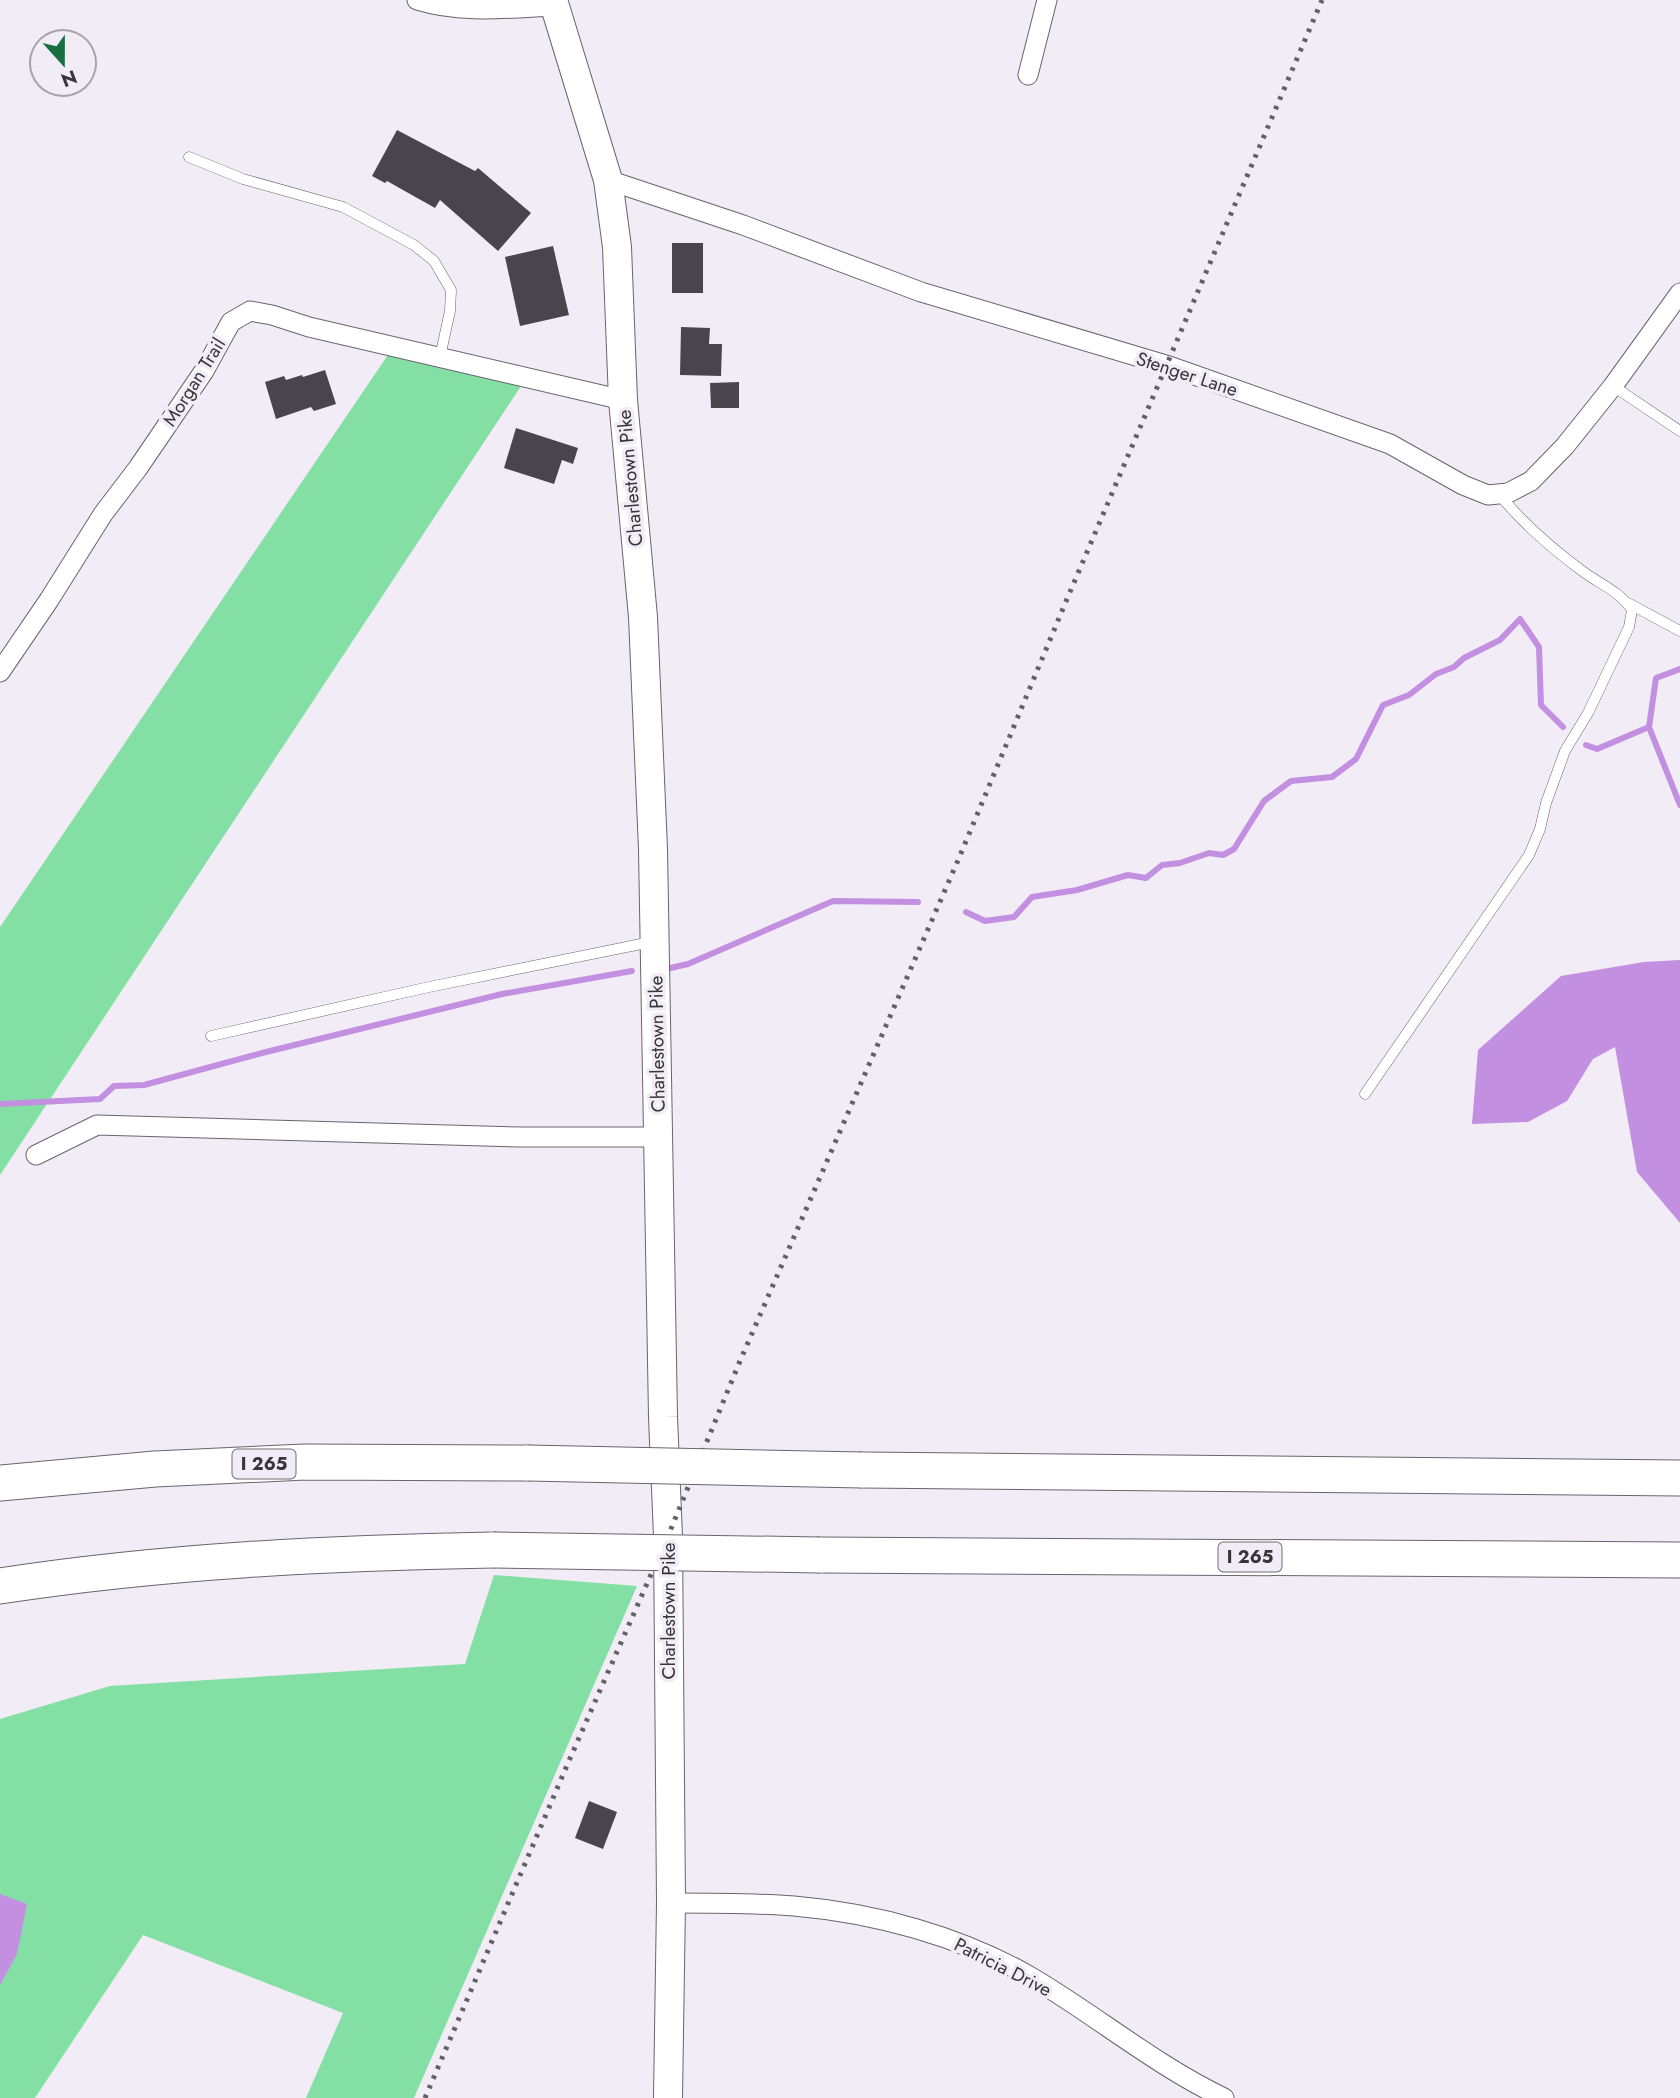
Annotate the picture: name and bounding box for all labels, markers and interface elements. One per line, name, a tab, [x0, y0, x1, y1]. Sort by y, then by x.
north arrow	[28, 28, 98, 98]
text: N	[57, 63, 81, 94]
street label: Morgan Trail	[156, 332, 232, 432]
street label: Stenger Lane	[1133, 345, 1241, 403]
street label: Charlestown Pike	[611, 408, 649, 547]
street label: Charlestown Pike	[642, 975, 672, 1113]
road number: I 265	[232, 1450, 296, 1478]
street label: Charlestown Pike	[655, 1542, 682, 1679]
road number: I 265	[1218, 1542, 1282, 1572]
street label: Patricia Drive	[950, 1931, 1057, 2003]

